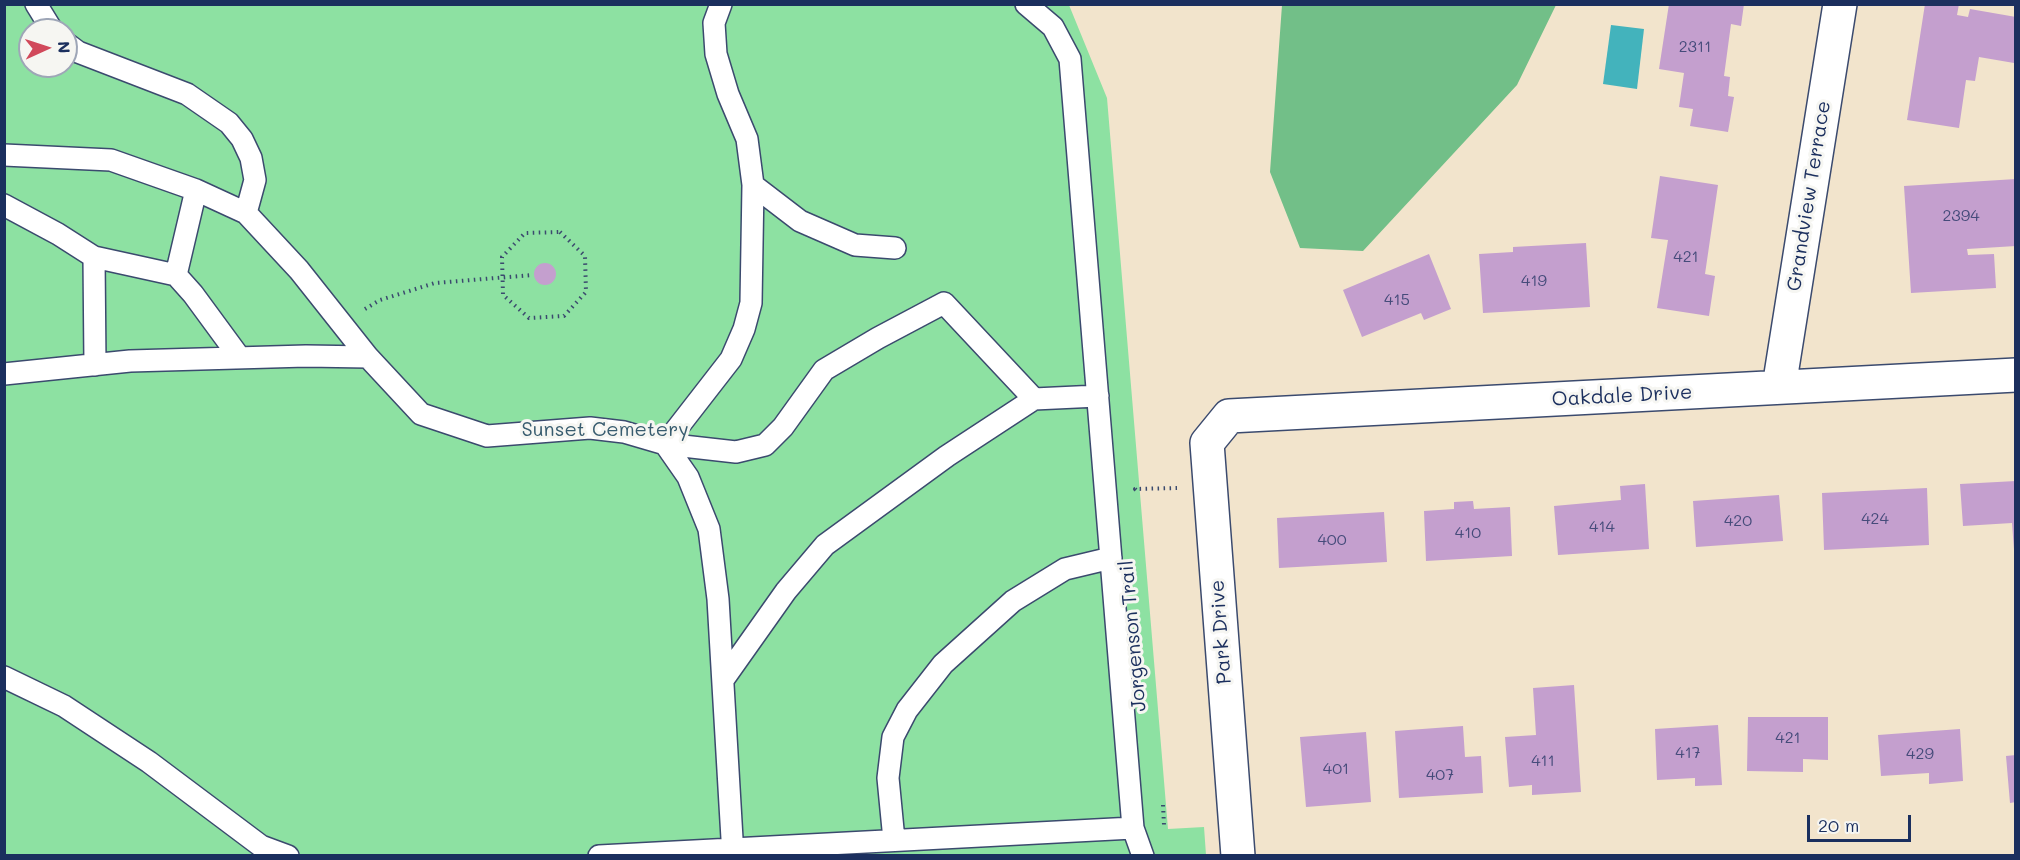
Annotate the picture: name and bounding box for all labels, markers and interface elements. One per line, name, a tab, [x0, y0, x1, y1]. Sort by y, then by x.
north arrow	[18, 18, 78, 78]
house number: 2311	[1679, 37, 1711, 57]
text: N	[54, 41, 75, 54]
street label: Grandview Terrace	[1782, 99, 1836, 293]
house number: 2394	[1942, 206, 1980, 226]
house number: 421	[1673, 247, 1699, 267]
house number: 419	[1521, 271, 1547, 291]
house number: 415	[1384, 290, 1410, 310]
street label: Oakdale Drive	[1551, 380, 1693, 412]
park label: Sunset Cemetery	[521, 418, 689, 442]
house number: 424	[1861, 509, 1889, 529]
house number: 420	[1724, 511, 1752, 531]
house number: 414	[1589, 517, 1615, 537]
house number: 410	[1455, 523, 1481, 543]
house number: 400	[1317, 530, 1347, 550]
street label: Jorgenson Trail	[1114, 559, 1152, 713]
street label: Park Drive	[1205, 579, 1237, 685]
house number: 421	[1775, 728, 1801, 748]
house number: 417	[1675, 743, 1701, 763]
house number: 429	[1906, 744, 1934, 764]
house number: 411	[1531, 751, 1555, 771]
house number: 401	[1323, 759, 1349, 779]
house number: 407	[1426, 765, 1454, 785]
scale bar	[1810, 803, 1914, 841]
text: 20 m	[1818, 813, 1859, 837]

